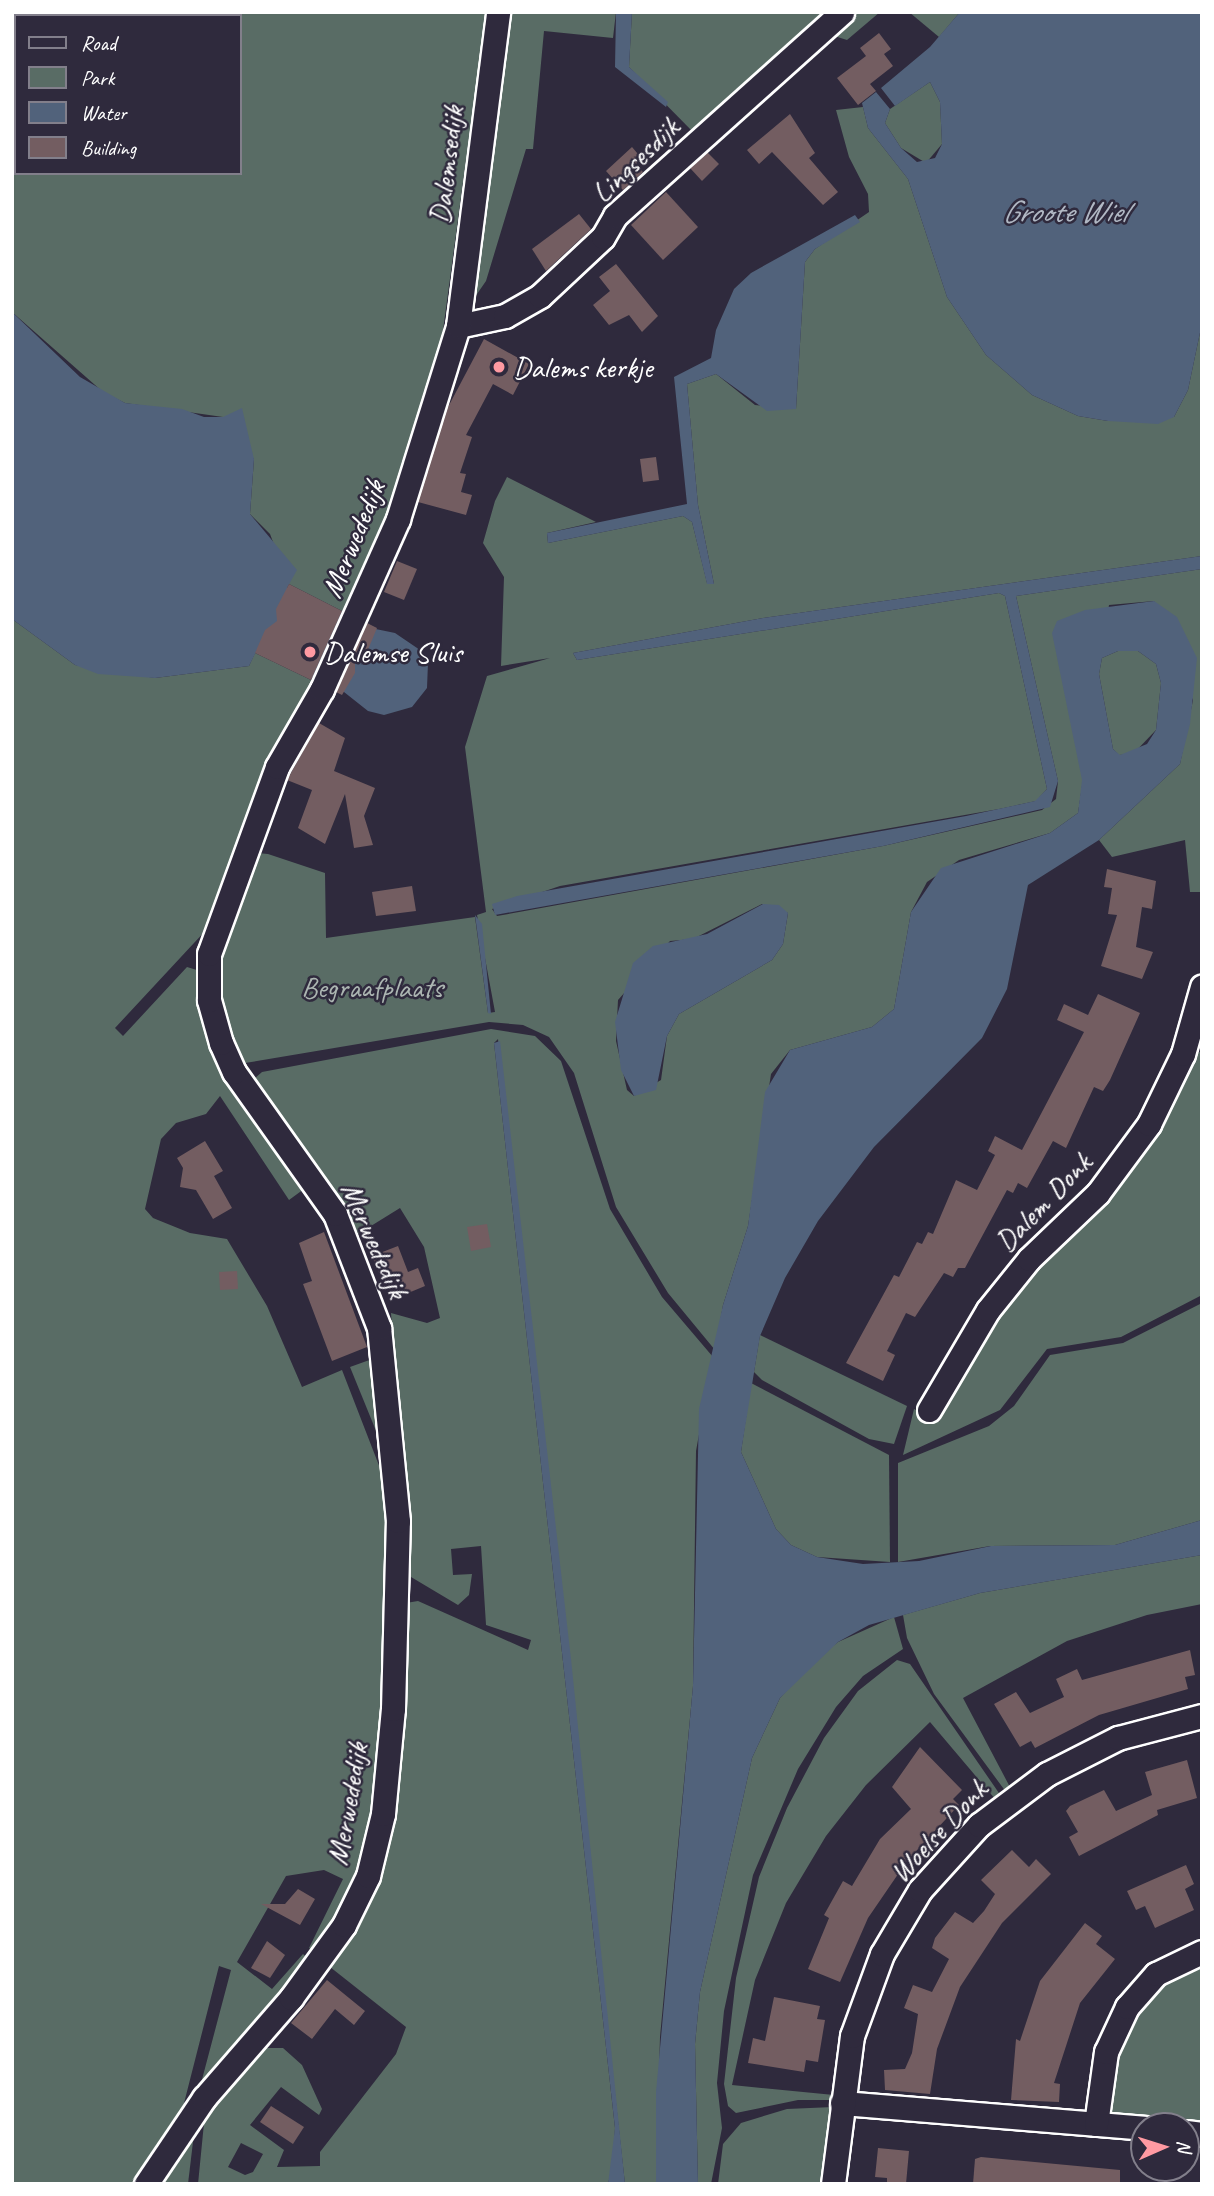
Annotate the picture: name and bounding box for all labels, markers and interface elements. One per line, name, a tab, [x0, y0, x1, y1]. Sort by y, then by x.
legend	[14, 14, 242, 175]
text: Road	[81, 30, 116, 56]
text: Park	[81, 65, 114, 91]
text: Water	[81, 100, 127, 126]
street label: Dalemsedijk	[421, 104, 471, 226]
street label: Lingsesdijk	[584, 110, 686, 210]
text: Building	[81, 135, 136, 161]
water label: Groote Wiel	[1002, 193, 1126, 231]
place label: Dalems kerkje	[513, 349, 653, 385]
marker: Dalems kerkje	[491, 359, 507, 375]
street label: Merwededijk	[313, 475, 393, 603]
place label: Dalemse Sluis	[324, 634, 462, 670]
marker: Dalemse Sluis	[302, 644, 318, 660]
park label: Begraafplaats	[301, 969, 443, 1005]
street label: Dalem Donk	[987, 1145, 1099, 1259]
street label: Merwededijk	[333, 1176, 417, 1304]
street label: Merwededijk	[319, 1740, 375, 1868]
street label: Woelse Donk	[882, 1772, 994, 1890]
north arrow	[1130, 2112, 1200, 2182]
text: N	[1172, 2139, 1196, 2153]

